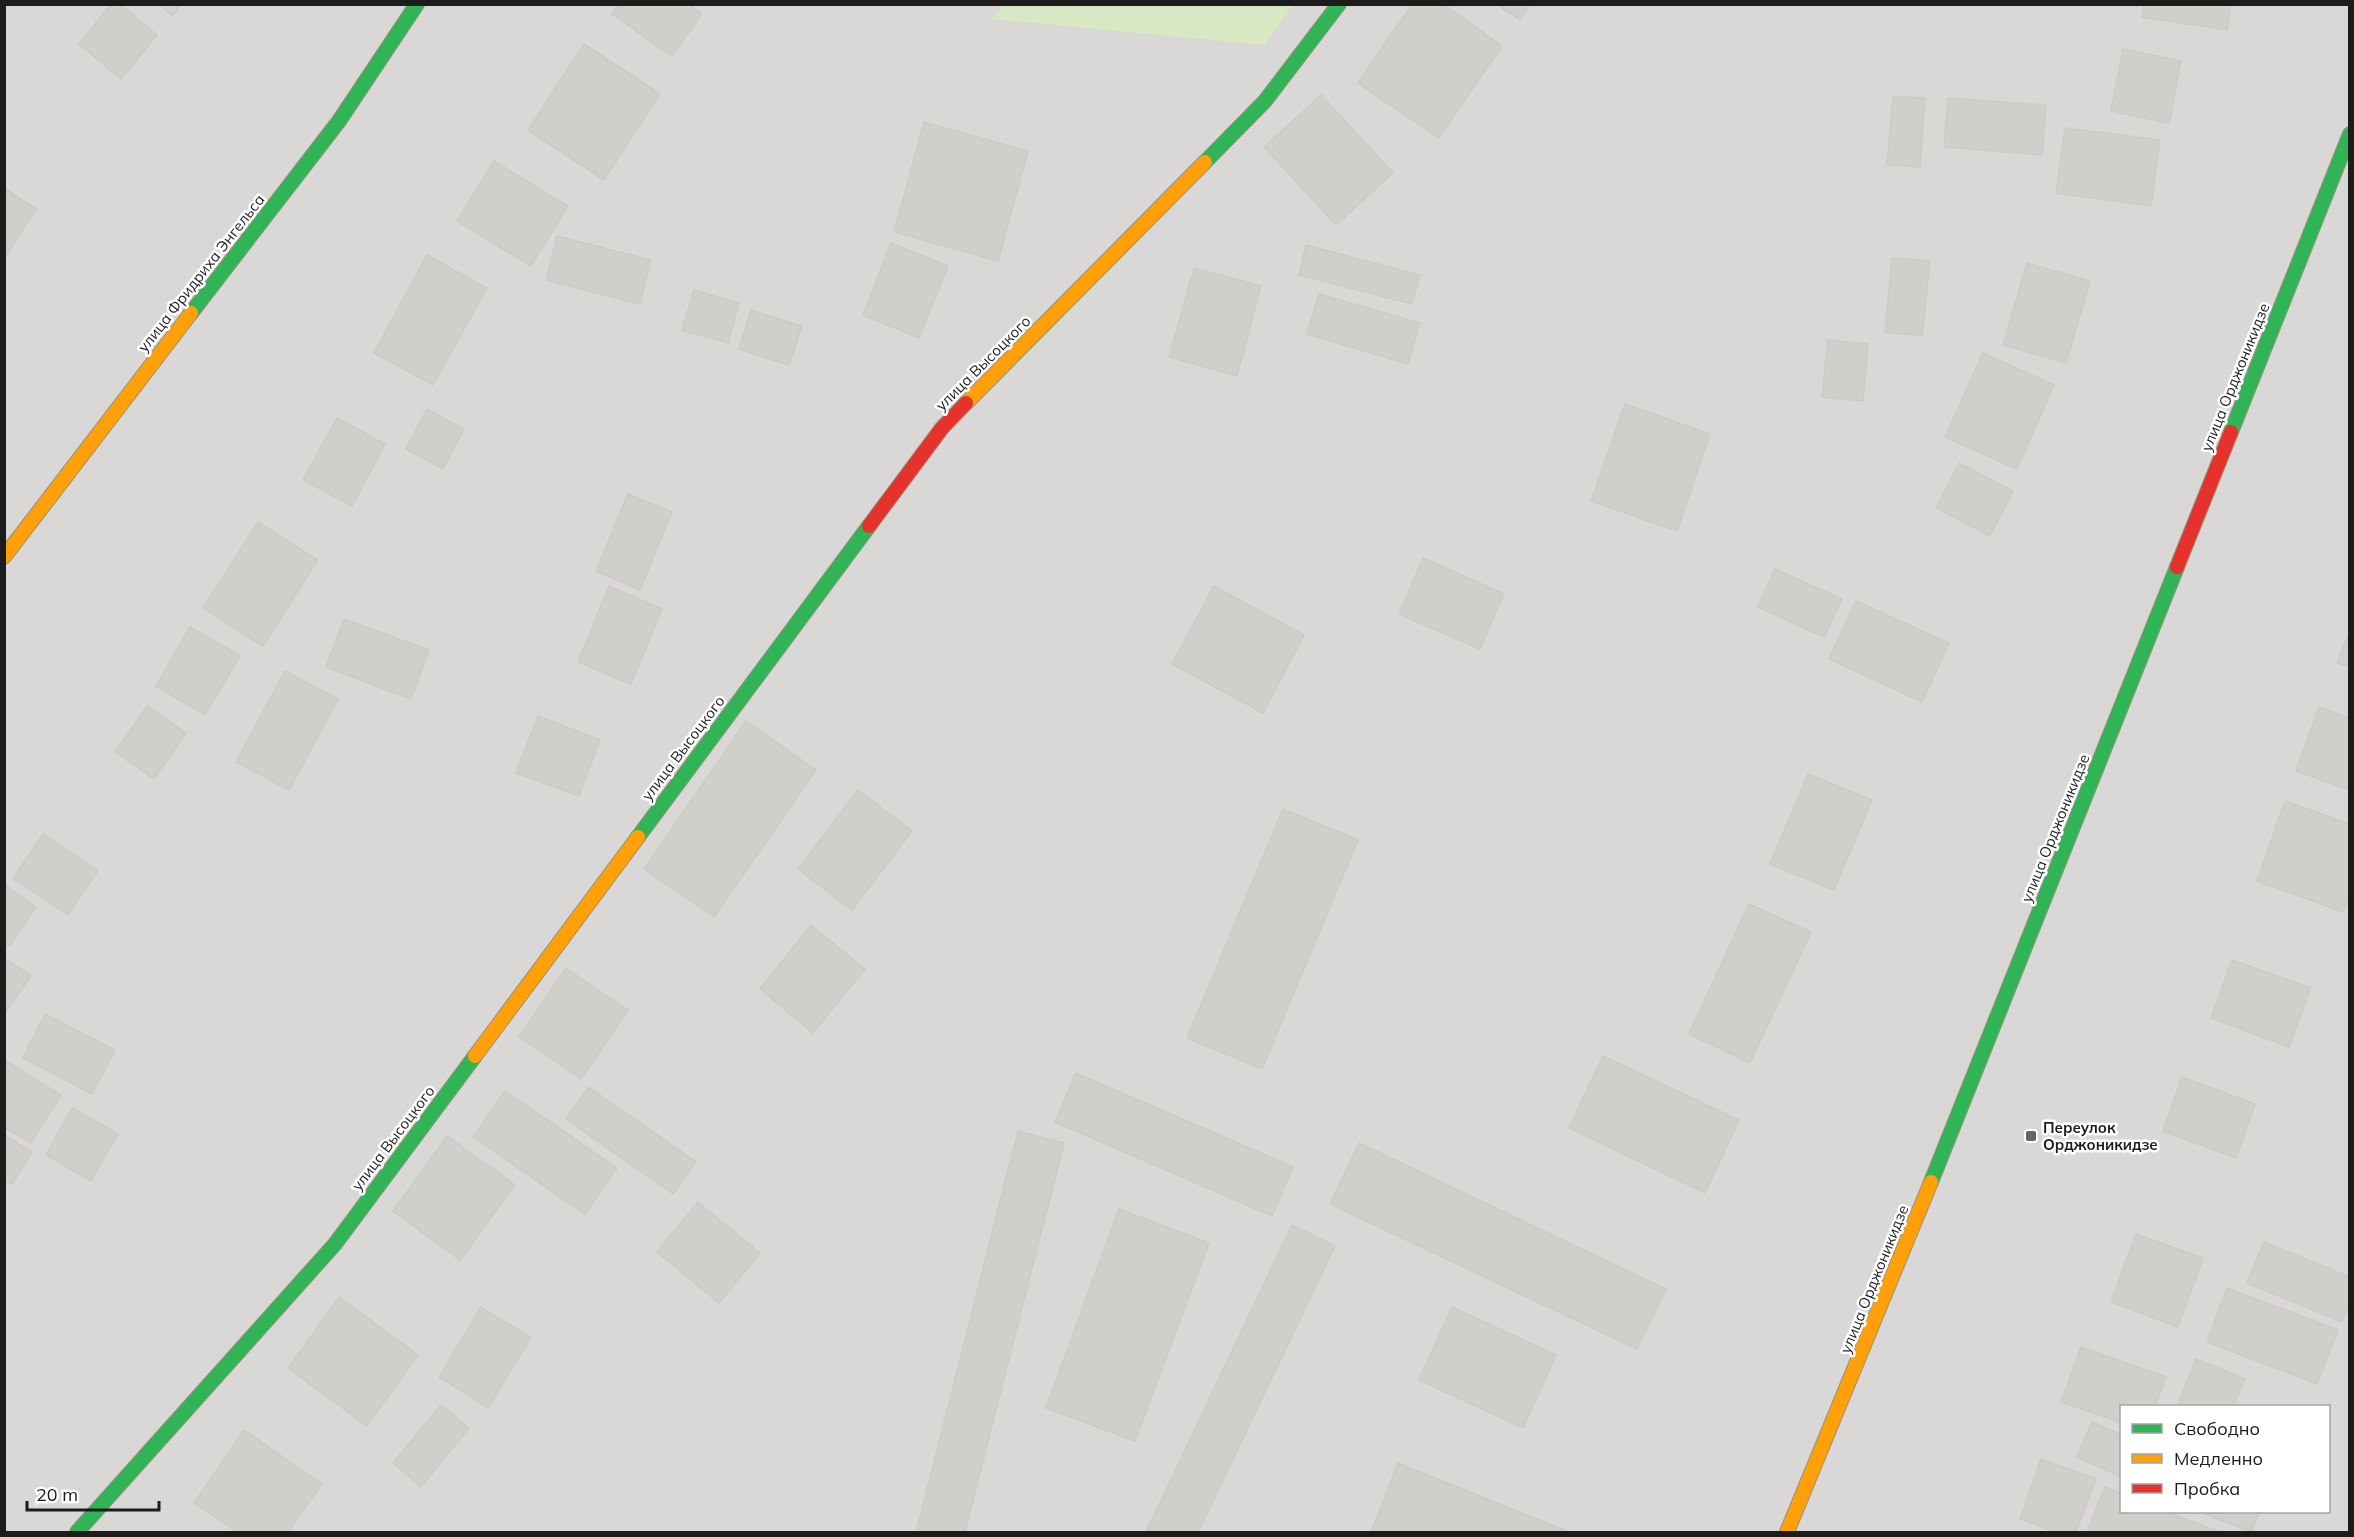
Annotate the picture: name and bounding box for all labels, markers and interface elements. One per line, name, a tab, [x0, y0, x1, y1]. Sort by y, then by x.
street label: улица Фридриха Энгельса	[133, 190, 269, 356]
street label: улица Орджоникидзе	[2197, 300, 2273, 454]
street label: улица Высоцкого	[932, 312, 1034, 414]
street label: улица Высоцкого	[637, 692, 729, 804]
street label: улица Орджоникидзе	[2017, 751, 2093, 905]
street label: улица Высоцкого	[347, 1082, 439, 1194]
place label: Переулок Орджоникидзе	[2043, 1118, 2158, 1154]
marker: Переулок Орджоникидзе	[2024, 1129, 2038, 1143]
street label: улица Орджоникидзе	[1836, 1202, 1912, 1356]
legend	[2120, 1405, 2330, 1513]
text: Свободно	[2174, 1417, 2260, 1440]
text: Медленно	[2174, 1447, 2263, 1470]
scale bar	[27, 1474, 159, 1512]
text: Пробка	[2174, 1477, 2240, 1500]
text: 20 m	[36, 1483, 78, 1506]

